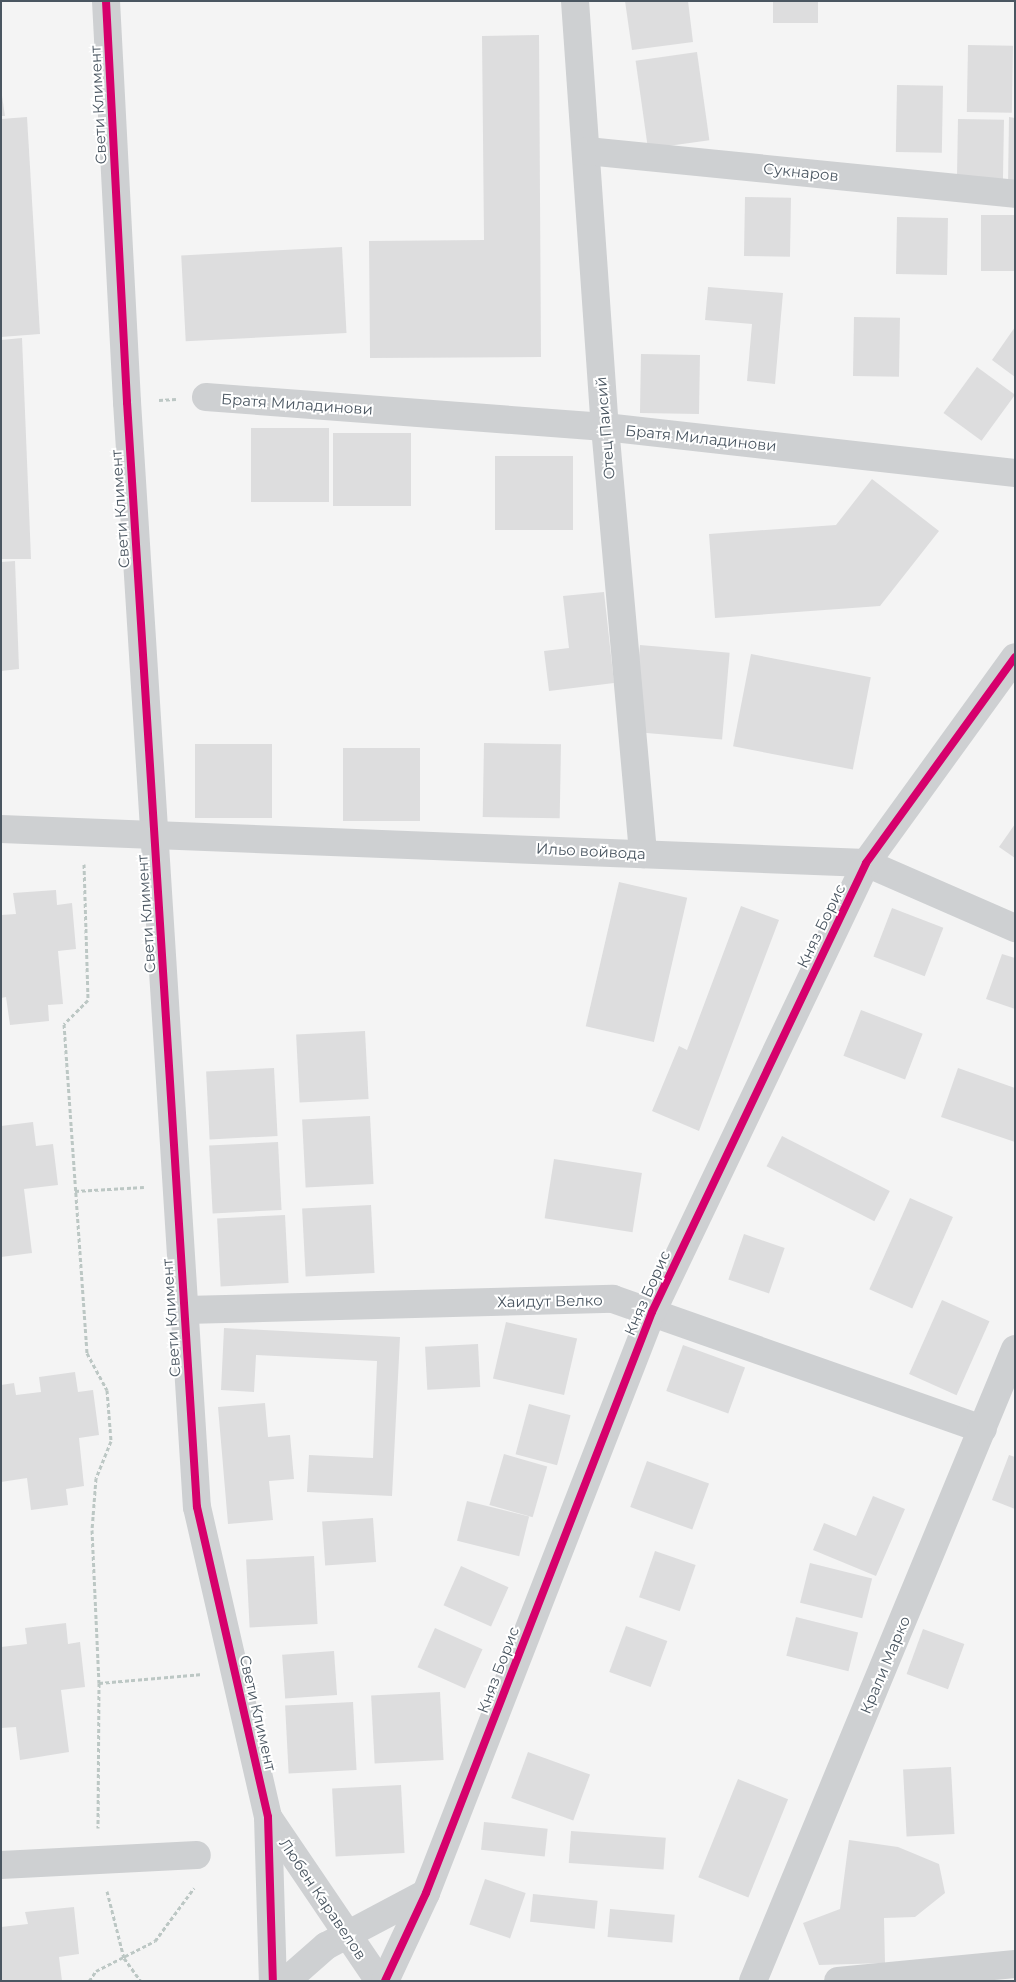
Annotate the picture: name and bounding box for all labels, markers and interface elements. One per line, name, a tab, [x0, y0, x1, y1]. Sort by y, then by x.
street label: Свети Климент	[86, 45, 110, 165]
street label: Сукнаров	[762, 159, 840, 185]
street label: Отец Паисий	[592, 376, 618, 480]
street label: Братя Миладинови	[221, 390, 373, 418]
street label: Братя Миладинови	[624, 421, 778, 455]
street label: Свети Климент	[107, 449, 133, 569]
street label: Ильо войвода	[536, 839, 646, 863]
street label: Свети Климент	[133, 854, 159, 974]
street label: Княз Борис	[793, 881, 849, 971]
street label: Княз Борис	[620, 1248, 674, 1338]
street label: Свети Климент	[158, 1258, 184, 1378]
street label: Хаидут Велко	[497, 1291, 603, 1311]
street label: Крали Марко	[856, 1613, 914, 1717]
street label: Княз Борис	[473, 1624, 523, 1716]
street label: Свети Климент	[236, 1653, 280, 1773]
street label: Любен Каравелов	[276, 1835, 370, 1963]

